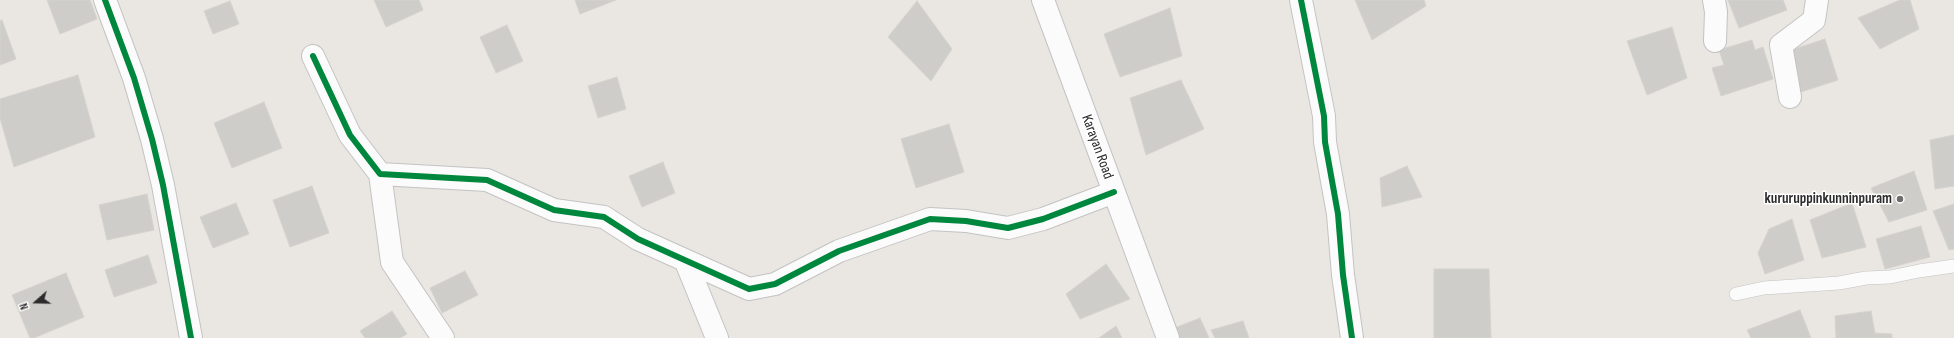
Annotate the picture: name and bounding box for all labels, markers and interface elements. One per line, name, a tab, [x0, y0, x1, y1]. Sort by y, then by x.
street label: Karayan Road	[1077, 112, 1117, 182]
place label: kururuppinkunninpuram	[1765, 190, 1892, 208]
marker: kururuppinkunninpuram	[1895, 194, 1905, 204]
north arrow	[16, 282, 56, 322]
text: N	[17, 301, 31, 311]

